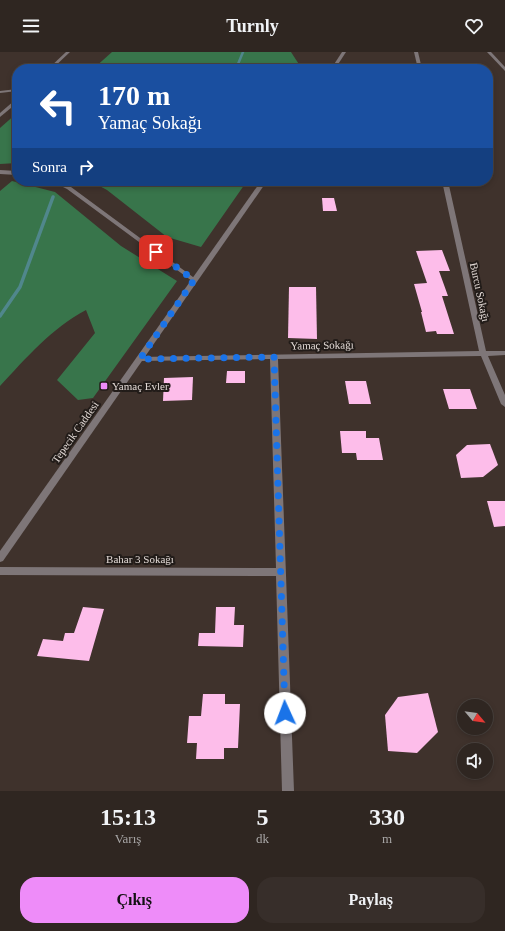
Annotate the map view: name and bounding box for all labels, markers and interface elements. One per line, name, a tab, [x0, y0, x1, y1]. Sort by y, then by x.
icon: menu	[20, 15, 42, 37]
icon: heart	[463, 15, 485, 37]
text: Turnly	[226, 16, 279, 36]
icon: left	[32, 80, 84, 132]
text: 170 m	[98, 80, 170, 111]
text: Yamaç Sokağı	[98, 113, 202, 133]
icon: right	[75, 156, 97, 178]
text: Sonra	[32, 159, 67, 175]
pin	[139, 235, 173, 269]
icon: arrive	[145, 241, 167, 263]
street label: Burcu Sokağı	[468, 261, 492, 323]
street label: Yamaç Sokağı	[290, 338, 354, 352]
place label: Yamaç Evler	[112, 380, 169, 392]
marker: Yamaç Evler	[99, 381, 109, 391]
street label: Tepecik Caddesi	[49, 399, 101, 465]
street label: Bahar 3 Sokağı	[106, 553, 174, 565]
position arrow	[264, 692, 306, 734]
north arrow	[457, 699, 493, 735]
map controls	[457, 699, 493, 779]
button: sound	[457, 743, 493, 779]
text: 15:13	[100, 804, 156, 830]
text: 5	[257, 804, 269, 830]
text: 330	[369, 804, 405, 830]
text: Varış	[115, 831, 141, 846]
text: dk	[256, 831, 269, 846]
text: m	[382, 831, 392, 846]
button: Çıkış	[20, 877, 249, 923]
button: Paylaş	[257, 877, 485, 923]

